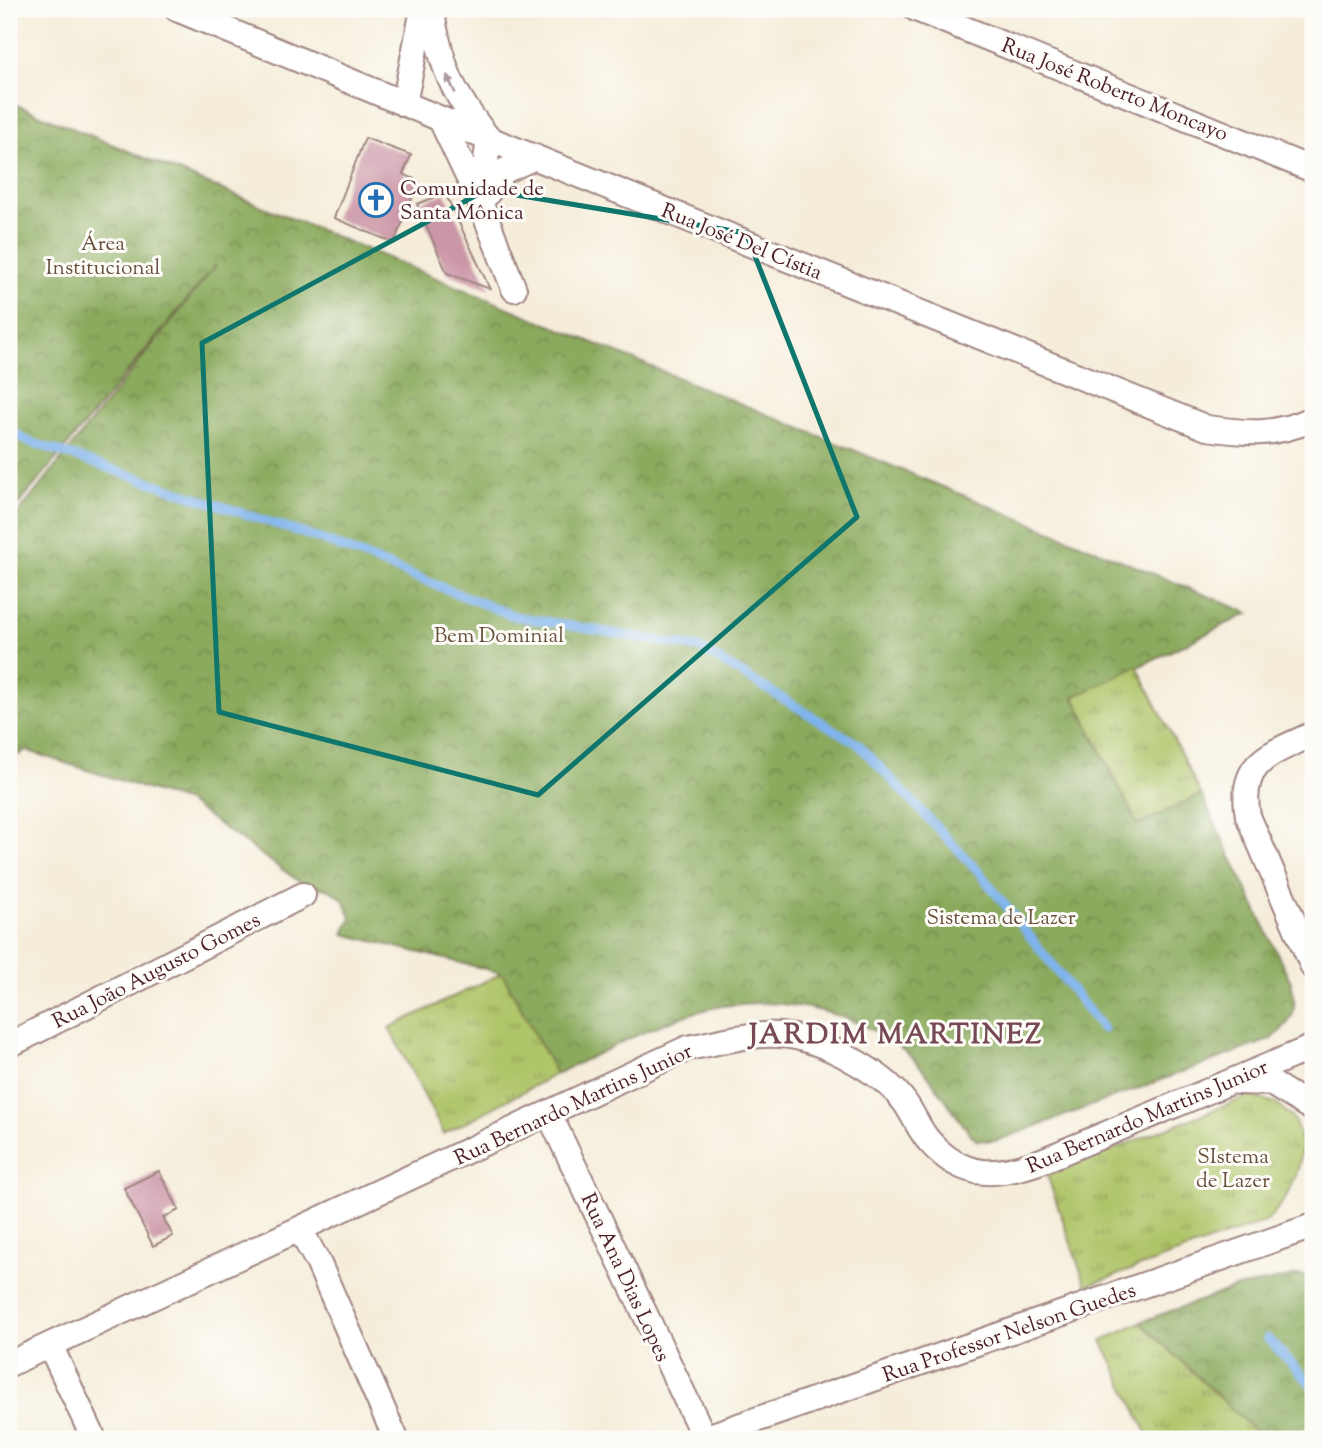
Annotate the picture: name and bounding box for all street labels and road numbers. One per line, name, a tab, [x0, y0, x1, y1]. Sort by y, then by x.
street label: Rua José Roberto Moncayo	[996, 32, 1232, 150]
street label: Rua José Del Cístia	[656, 197, 826, 289]
street label: Rua João Augusto Gomes	[48, 906, 266, 1037]
street label: Rua Bernardo Martins Junior	[450, 1037, 698, 1174]
street label: Rua Bernardo Martins Junior	[1022, 1053, 1273, 1182]
street label: Rua Ana Dias Lopes	[572, 1189, 676, 1367]
street label: Rua Professor Nelson Guedes	[879, 1276, 1140, 1391]

